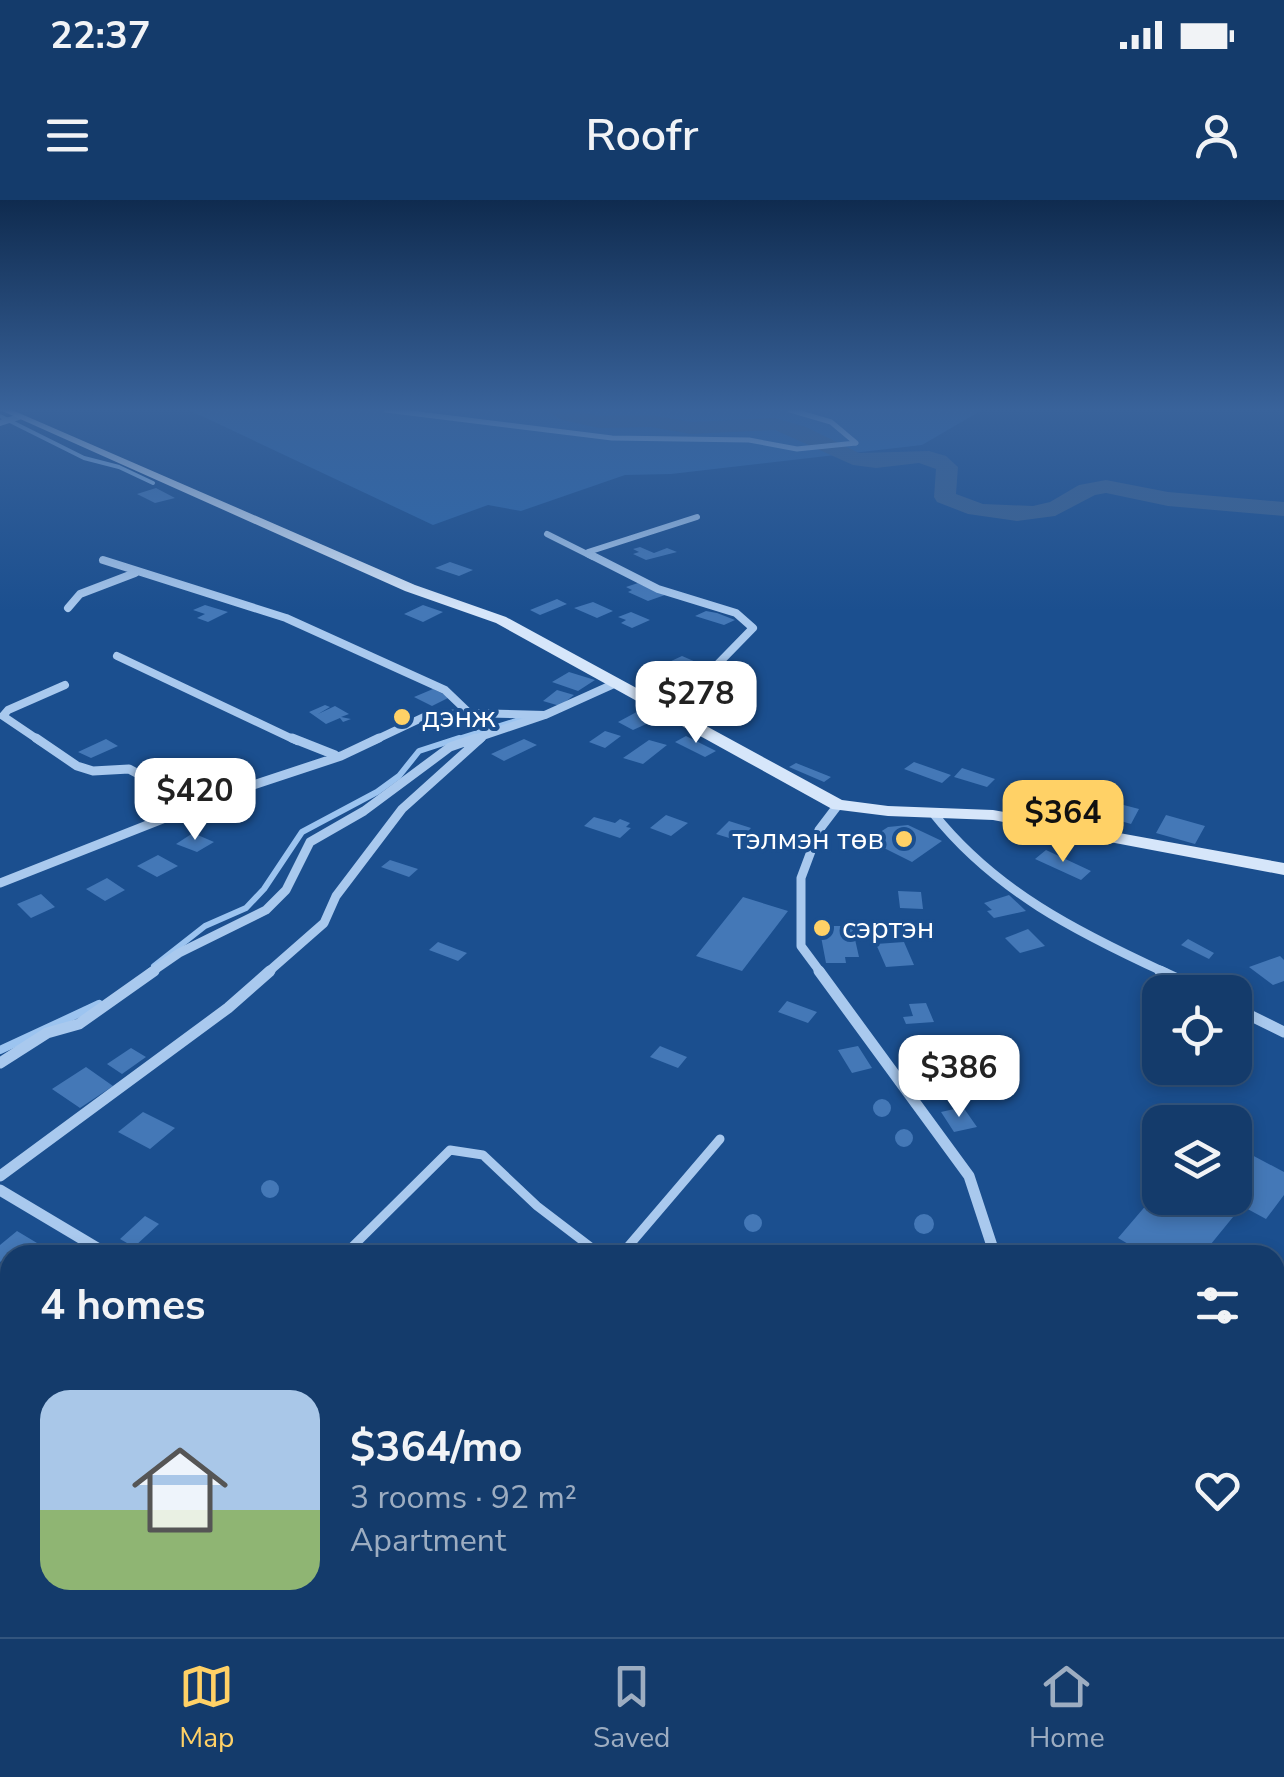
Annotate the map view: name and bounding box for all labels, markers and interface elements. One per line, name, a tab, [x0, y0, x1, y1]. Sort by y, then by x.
text: 22:37	[50, 10, 151, 61]
text: Roofr	[586, 105, 698, 166]
icon: menu	[40, 108, 95, 163]
icon: person	[1189, 108, 1244, 163]
pin: $278	[637, 661, 755, 746]
text: $278	[658, 672, 734, 715]
place label: дэнж	[422, 697, 496, 738]
marker: дэнж	[391, 706, 413, 728]
pin: $420	[136, 758, 254, 843]
text: $420	[157, 769, 233, 812]
pin: $364	[1004, 780, 1122, 865]
text: $364	[1025, 791, 1101, 834]
place label: тэлмэн төв	[733, 819, 884, 860]
marker: тэлмэн төв	[893, 828, 915, 850]
place label: сэртэн	[842, 908, 934, 949]
marker: сэртэн	[811, 917, 833, 939]
map controls	[1142, 975, 1252, 1215]
button: locate	[1142, 975, 1252, 1085]
pin: $386	[900, 1035, 1018, 1120]
text: $386	[921, 1046, 997, 1089]
button: layers	[1142, 1105, 1252, 1215]
text: 4 homes	[40, 1277, 205, 1334]
icon: filters	[1190, 1278, 1245, 1333]
text: $364/mo	[350, 1419, 522, 1476]
icon: home	[120, 1430, 240, 1550]
icon: heart	[1190, 1463, 1245, 1518]
text: 3 rooms · 92 m²	[350, 1476, 577, 1519]
text: Apartment	[350, 1519, 506, 1562]
tab: Map	[179, 1659, 234, 1757]
tab: Saved	[593, 1659, 670, 1757]
tab: Home	[1029, 1659, 1105, 1757]

